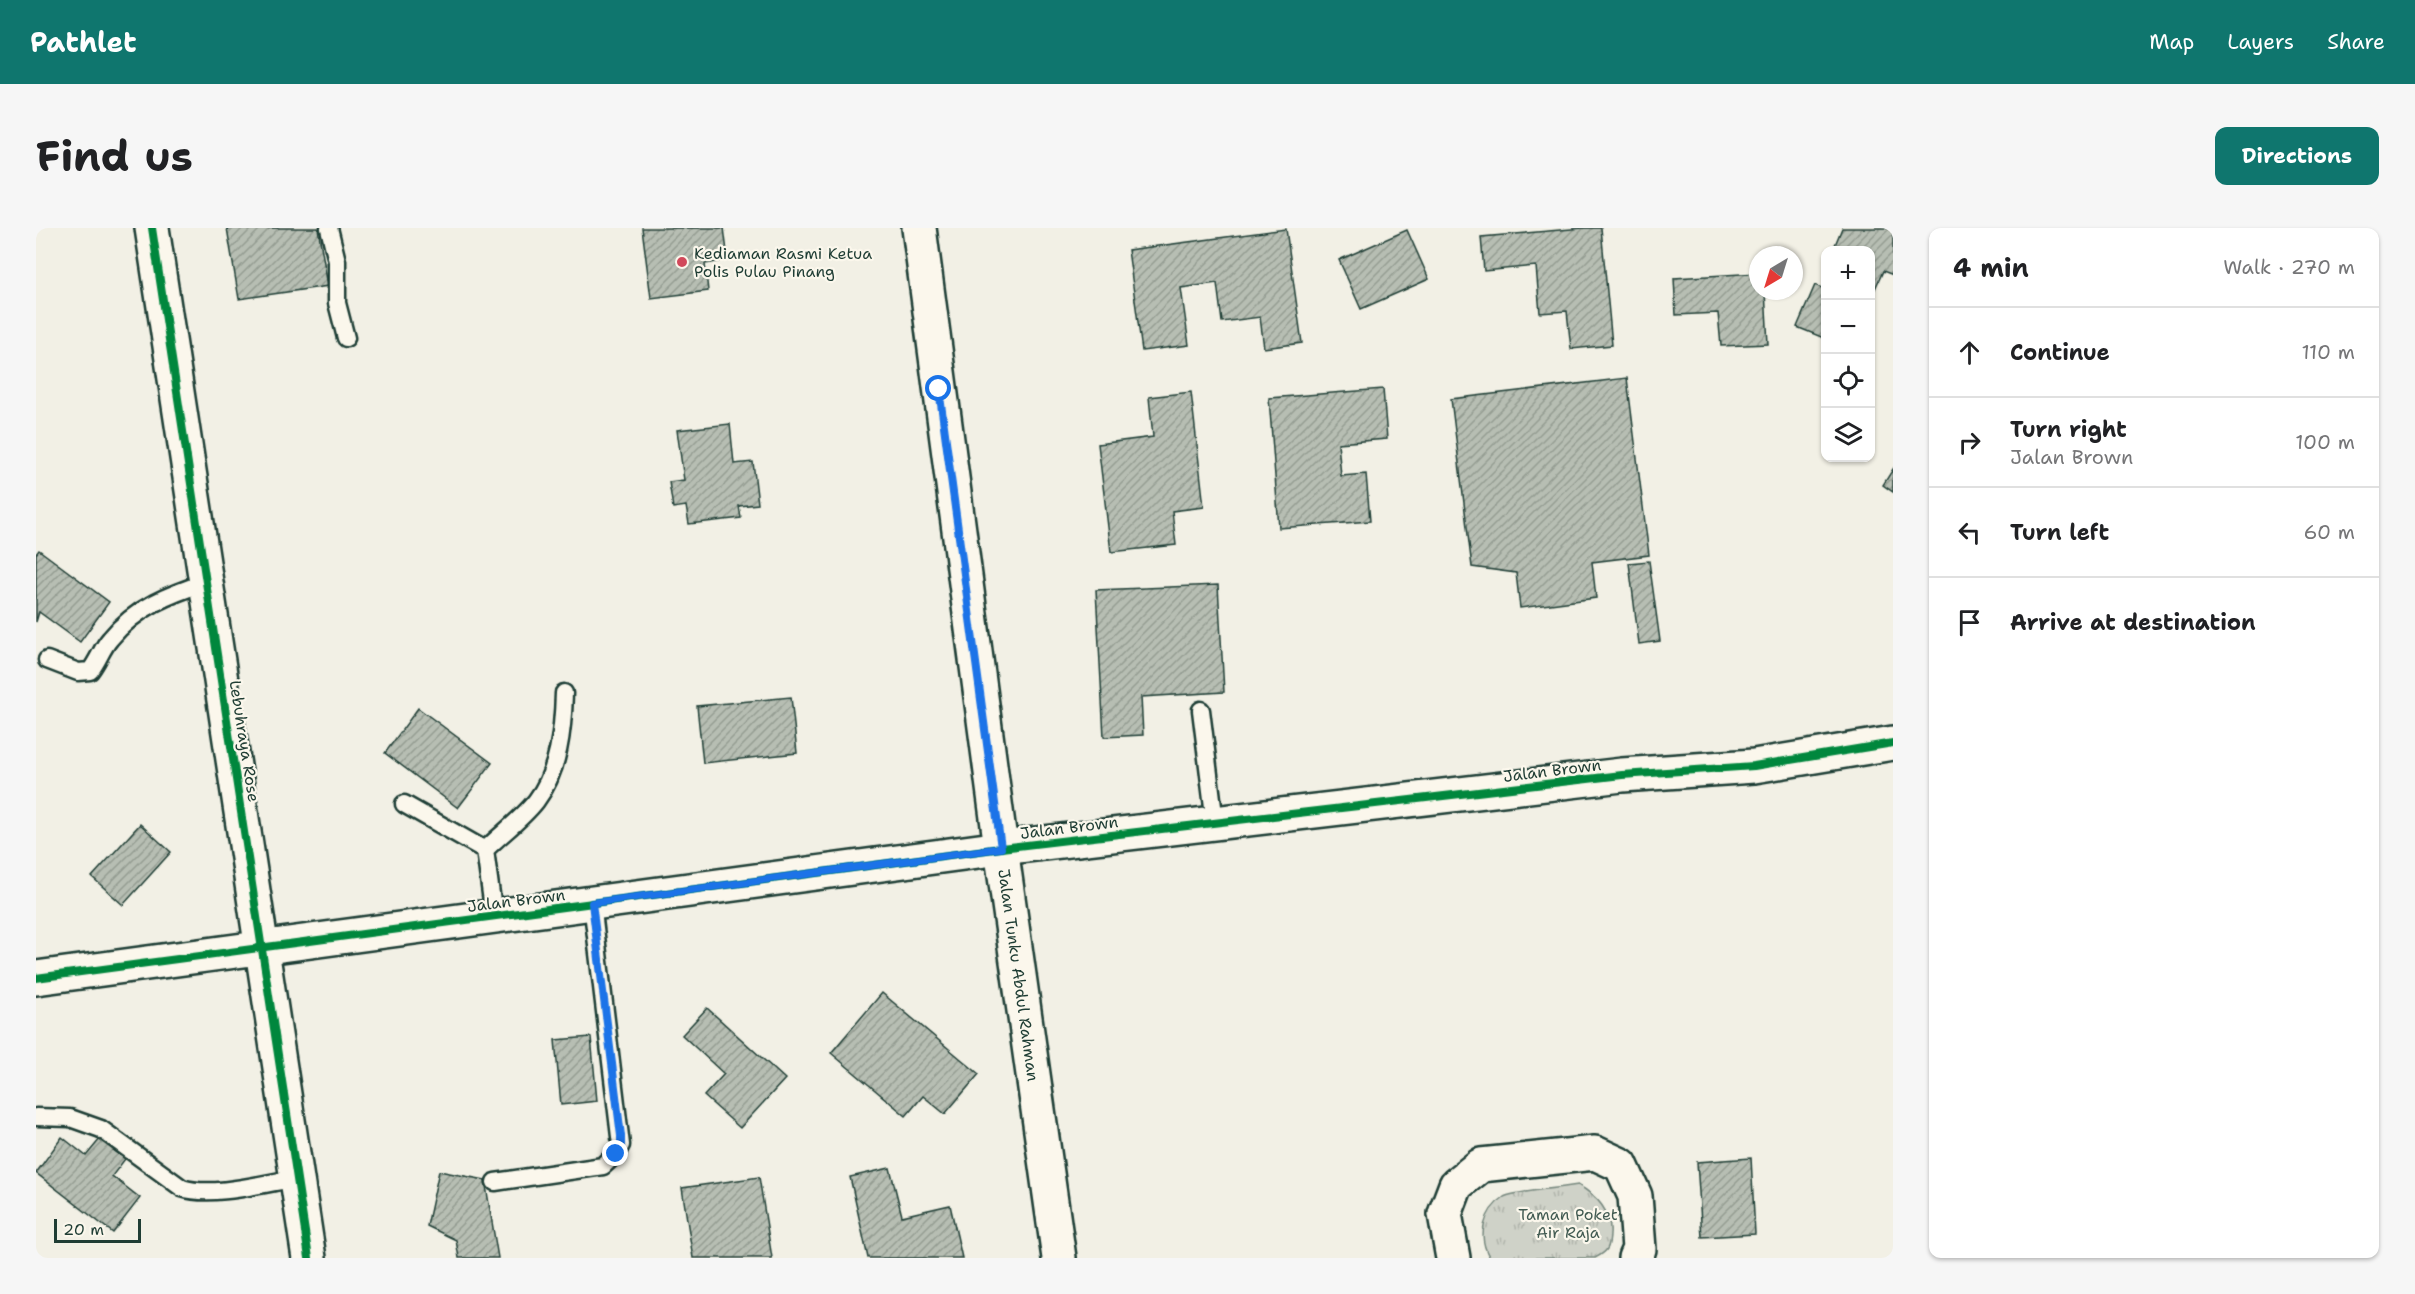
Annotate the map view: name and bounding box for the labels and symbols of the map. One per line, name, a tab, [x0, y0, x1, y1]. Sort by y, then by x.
place label: Kediaman Rasmi Ketua Polis Pulau Pinang	[694, 243, 872, 282]
north arrow	[1749, 246, 1803, 300]
marker: Kediaman Rasmi Ketua Polis Pulau Pinang	[675, 255, 689, 269]
route start	[925, 375, 951, 401]
street label: Lebuhraya Rose	[225, 679, 265, 804]
street label: Jalan Brown	[1502, 754, 1602, 787]
street label: Jalan Brown	[1019, 811, 1119, 844]
street label: Jalan Tunku Abdul Rahman	[993, 867, 1044, 1083]
street label: Jalan Brown	[466, 884, 566, 917]
route end	[602, 1140, 628, 1166]
park label: Taman Poket Air Raja	[1518, 1204, 1618, 1243]
scale bar	[54, 1216, 141, 1244]

